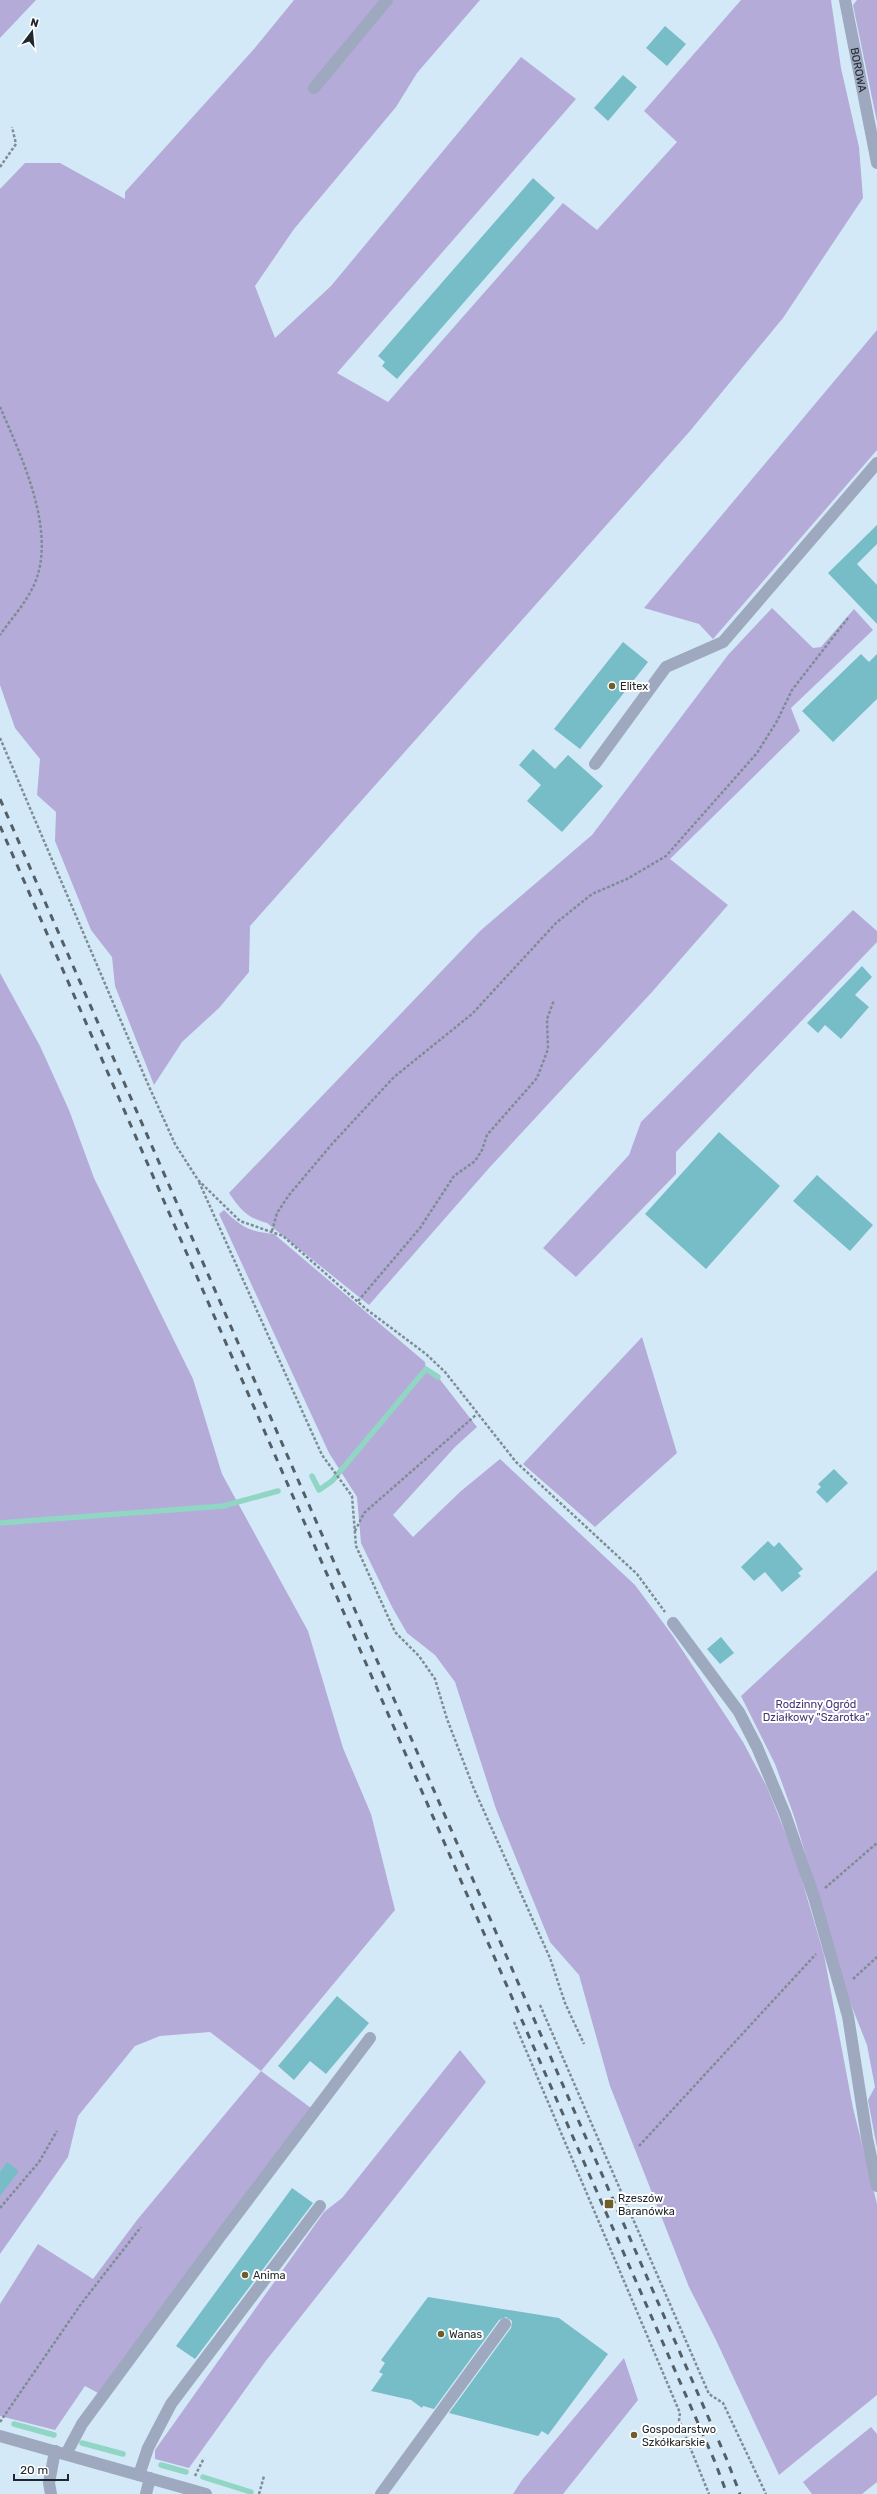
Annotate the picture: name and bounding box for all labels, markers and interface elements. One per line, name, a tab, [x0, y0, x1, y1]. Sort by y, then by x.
north arrow	[12, 12, 52, 52]
text: N	[29, 16, 40, 30]
street label: BOROWA	[847, 46, 869, 94]
place label: Elitex	[620, 680, 648, 693]
marker: Elitex	[607, 681, 617, 691]
park label: Rodzinny Ogród Działkowy "Szarotka"	[763, 1698, 869, 1724]
place label: Rzeszów Baranówka	[618, 2192, 675, 2218]
marker: Rzeszów Baranówka	[603, 2198, 615, 2210]
place label: Anima	[253, 2269, 286, 2282]
marker: Anima	[240, 2270, 250, 2280]
place label: Wanas	[449, 2328, 482, 2341]
marker: Wanas	[436, 2329, 446, 2339]
place label: Gospodarstwo Szkółkarskie	[642, 2423, 716, 2449]
marker: Gospodarstwo Szkółkarskie	[629, 2430, 639, 2440]
scale bar	[14, 2456, 68, 2482]
text: 20 m	[20, 2463, 48, 2477]

